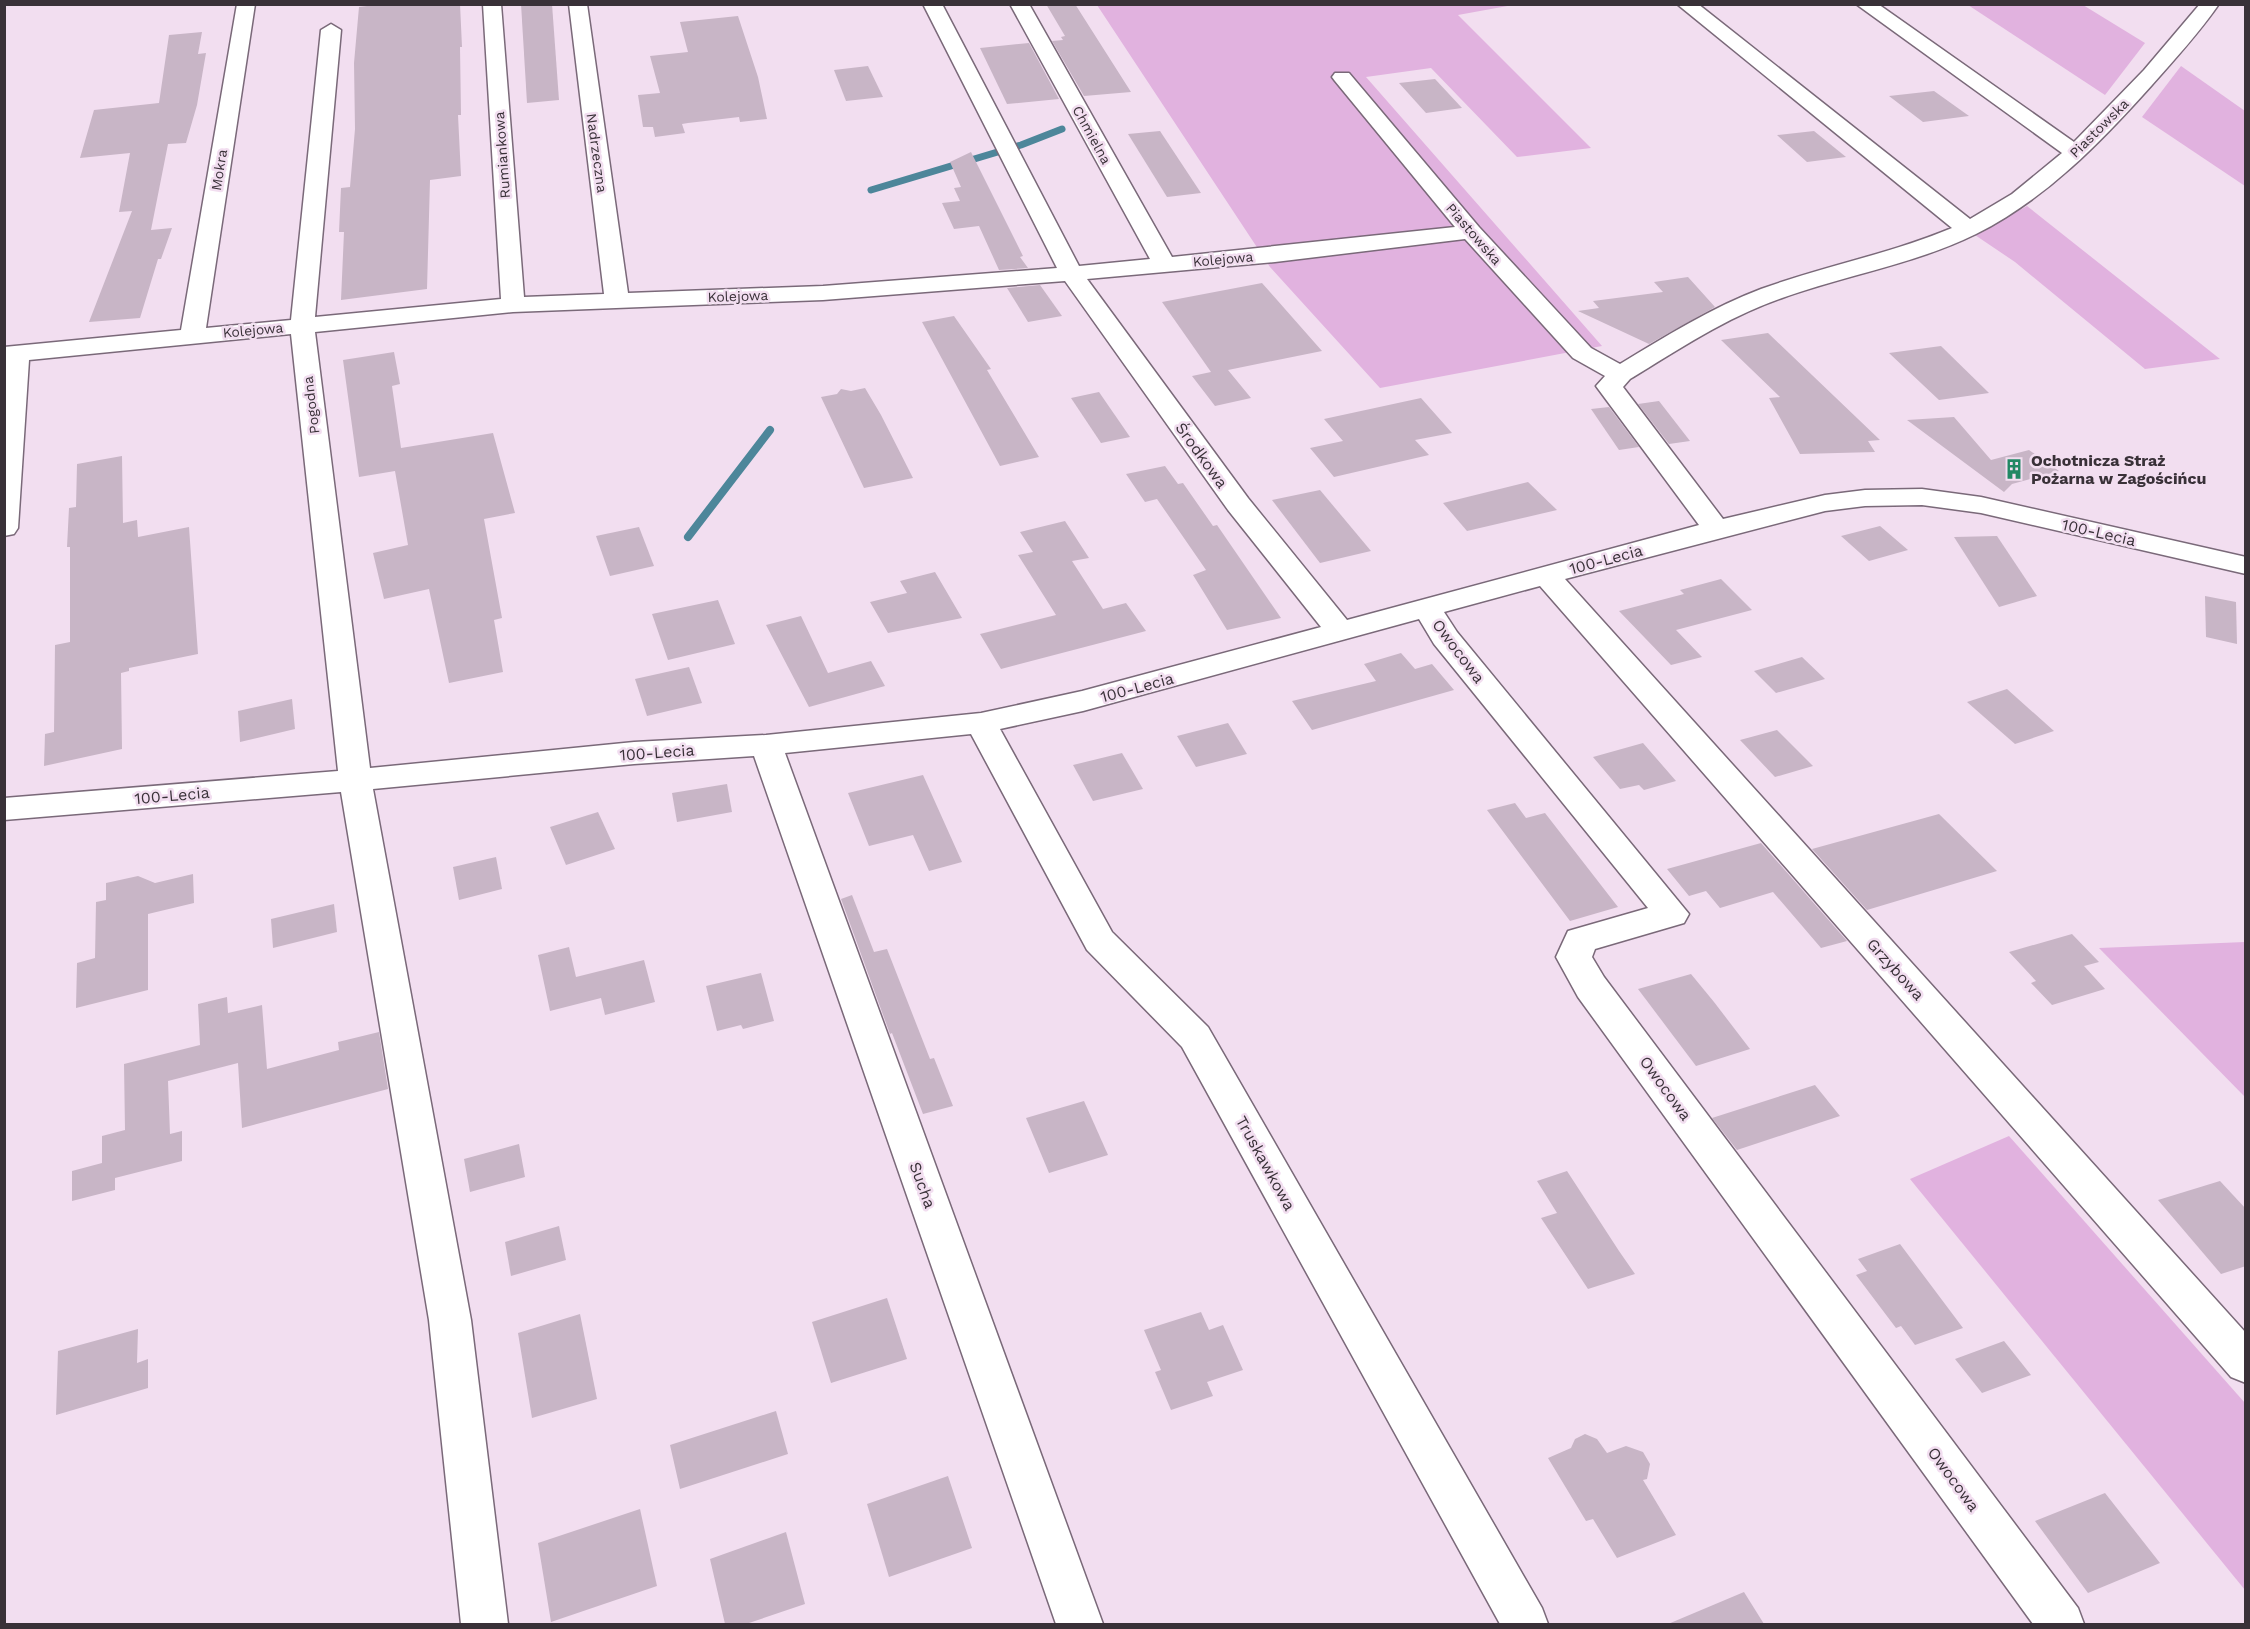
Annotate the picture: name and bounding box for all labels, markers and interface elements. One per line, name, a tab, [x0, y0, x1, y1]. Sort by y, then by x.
street label: Piastowska	[2066, 95, 2132, 161]
street label: Chmielna	[1069, 103, 1115, 167]
street label: Rumiankowa	[491, 111, 513, 199]
street label: Nadrzeczna	[584, 112, 610, 194]
street label: Mokra	[208, 148, 230, 192]
street label: Piastowska	[1443, 200, 1505, 268]
street label: Kolejowa	[1192, 248, 1254, 270]
street label: Kolejowa	[707, 287, 769, 305]
street label: Kolejowa	[222, 319, 284, 341]
street label: Pogodna	[300, 375, 322, 435]
street label: Środkowa	[1171, 419, 1232, 492]
place label: Ochotnicza Straż Pożarna w Zagościńcu	[2031, 451, 2206, 488]
building icon: Ochotnicza Straż Pożarna w Zagościńcu	[2002, 457, 2026, 481]
street label: 100-Lecia	[2060, 515, 2138, 550]
street label: 100-Lecia	[1567, 541, 1645, 578]
street label: Owocowa	[1428, 616, 1489, 687]
street label: 100-Lecia	[1098, 669, 1176, 706]
street label: 100-Lecia	[619, 740, 695, 765]
street label: 100-Lecia	[134, 783, 210, 808]
street label: Grzybowa	[1863, 935, 1928, 1004]
street label: Owocowa	[1636, 1052, 1695, 1124]
street label: Truskawkowa	[1232, 1113, 1299, 1214]
street label: Sucha	[905, 1159, 940, 1211]
street label: Owocowa	[1924, 1443, 1983, 1515]

